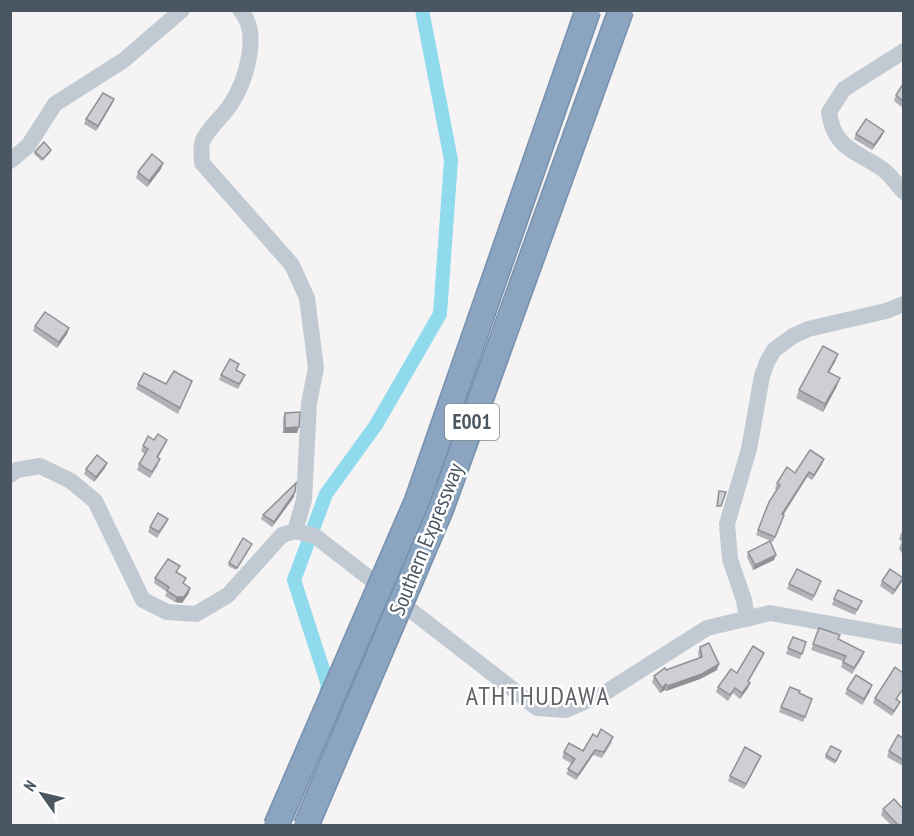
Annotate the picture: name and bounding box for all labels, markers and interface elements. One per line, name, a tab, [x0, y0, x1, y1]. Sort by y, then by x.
road number: E001	[445, 404, 499, 440]
street label: Southern Expressway	[383, 458, 470, 619]
district label: ATHTHUDAWA	[466, 679, 610, 712]
north arrow	[12, 764, 72, 824]
text: N	[19, 776, 40, 795]

